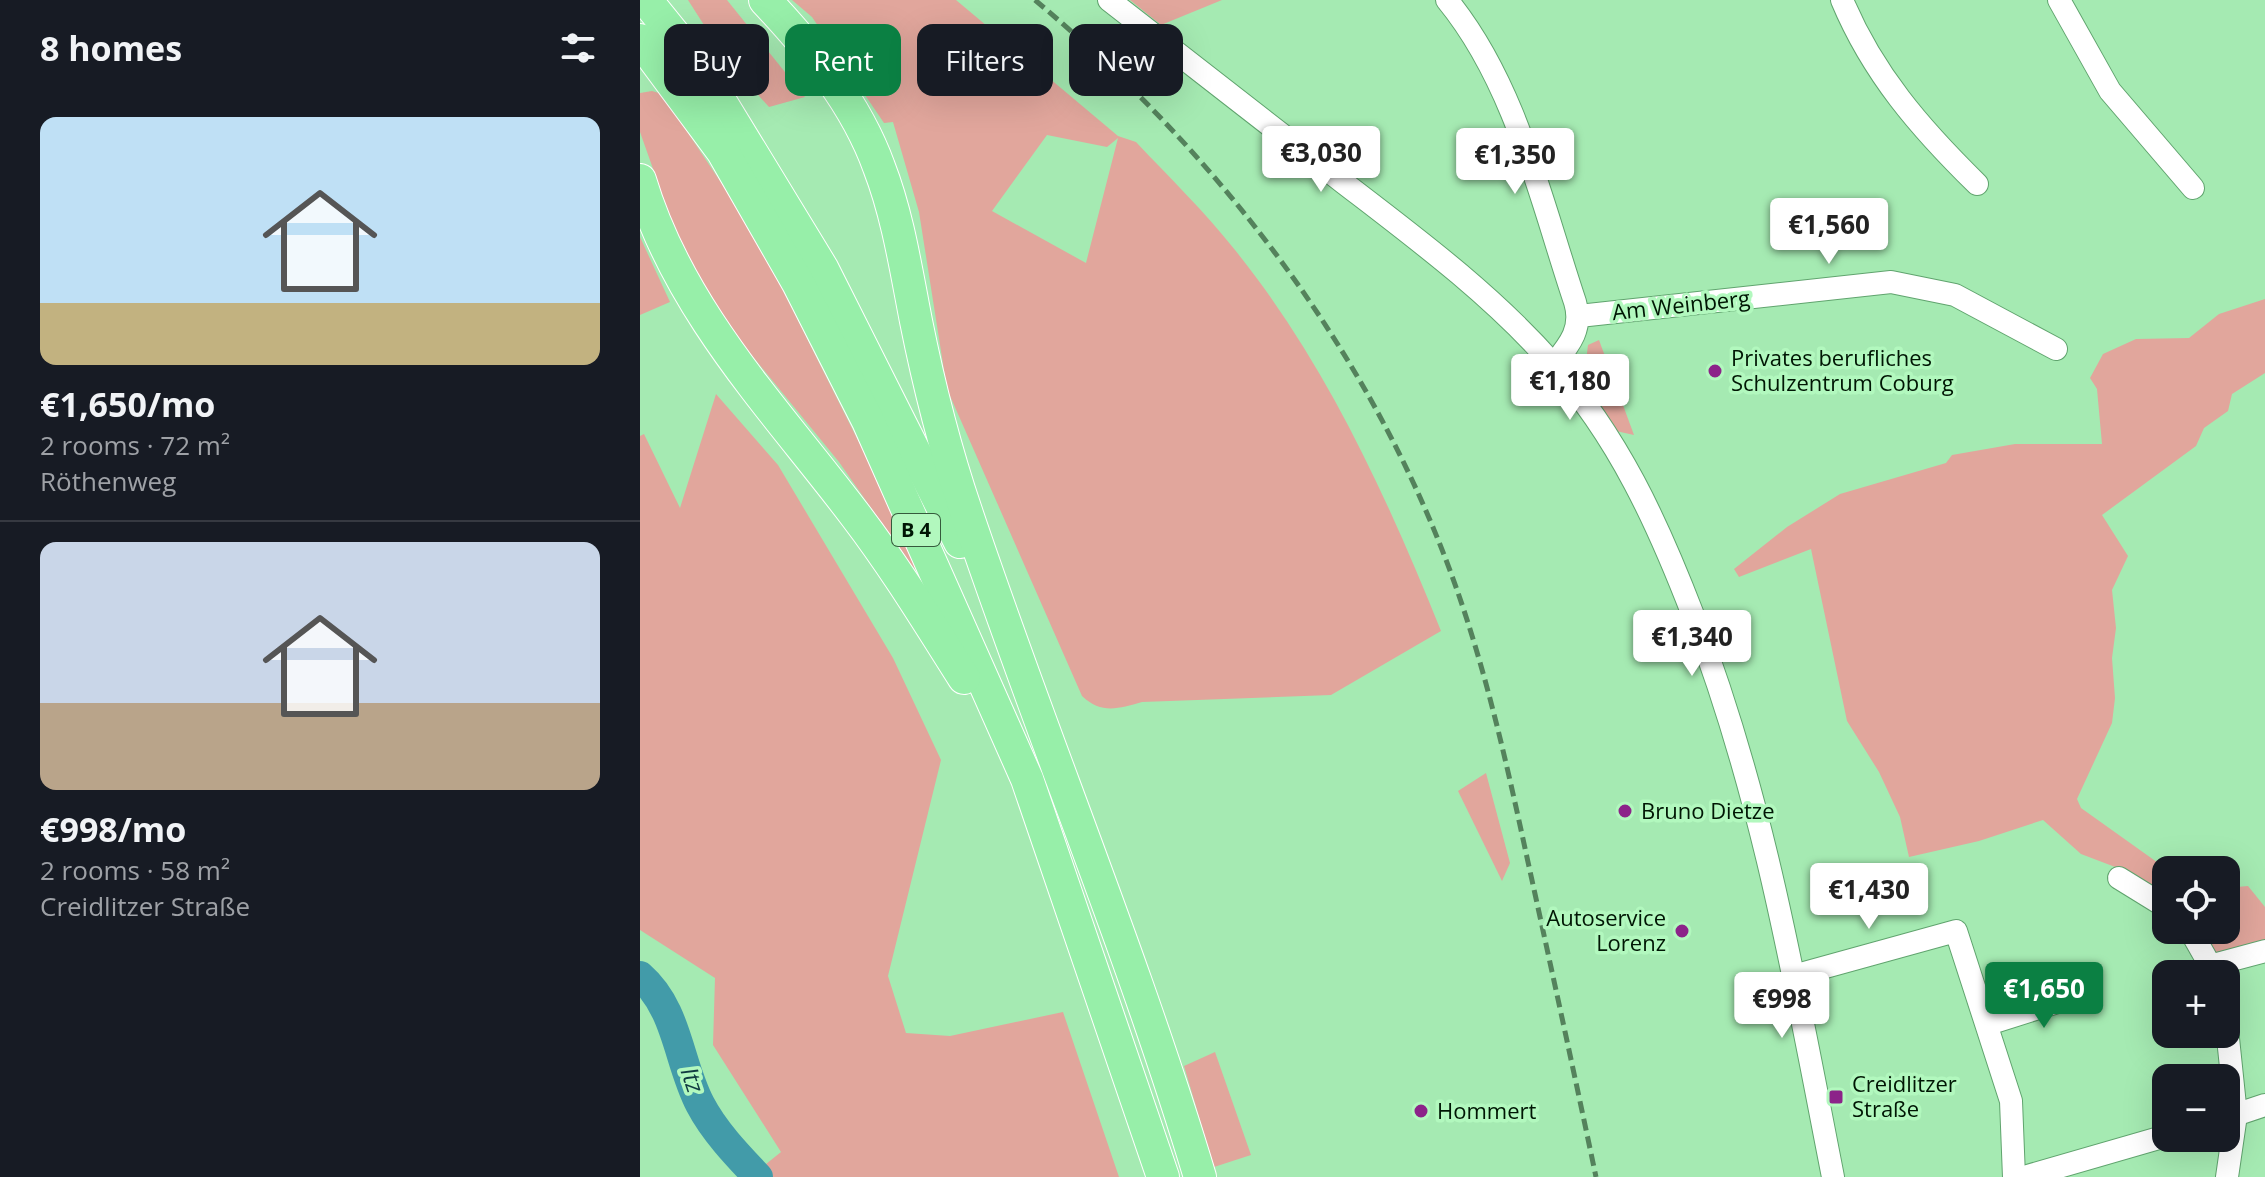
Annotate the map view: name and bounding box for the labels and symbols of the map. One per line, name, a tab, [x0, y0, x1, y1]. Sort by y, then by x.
pin: €3,030	[1256, 126, 1386, 194]
pin: €1,350	[1450, 128, 1580, 196]
pin: €1,560	[1764, 198, 1894, 266]
street label: Am Weinberg	[1610, 282, 1751, 326]
place label: Privates berufliches Schulzentrum Coburg	[1731, 342, 1954, 397]
pin: €1,180	[1505, 354, 1635, 422]
marker: Privates berufliches Schulzentrum Coburg	[1706, 362, 1724, 380]
road number: B 4	[892, 514, 940, 546]
pin: €1,340	[1627, 610, 1757, 678]
place label: Bruno Dietze	[1641, 795, 1775, 825]
marker: Bruno Dietze	[1616, 802, 1634, 820]
pin: €1,430	[1804, 863, 1934, 931]
place label: Autoservice Lorenz	[1546, 902, 1666, 957]
marker: Autoservice Lorenz	[1673, 922, 1691, 940]
pin: €1,650	[1979, 962, 2109, 1030]
pin: €998	[1735, 972, 1829, 1040]
water label: Itz	[674, 1062, 713, 1097]
place label: Creidlitzer Straße	[1852, 1068, 1957, 1123]
marker: Creidlitzer Straße	[1827, 1088, 1845, 1106]
place label: Hommert	[1437, 1095, 1537, 1125]
marker: Hommert	[1412, 1102, 1430, 1120]

